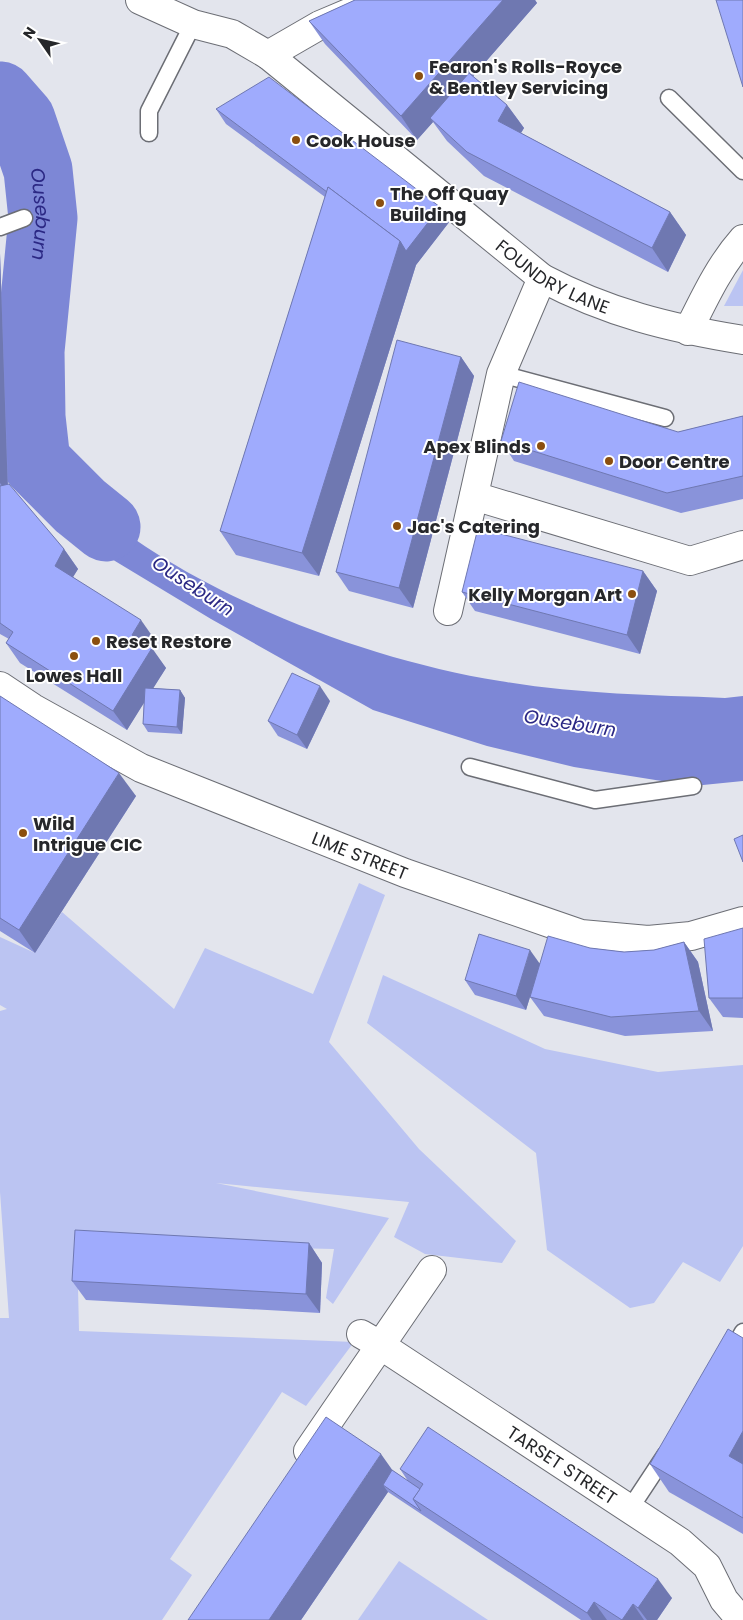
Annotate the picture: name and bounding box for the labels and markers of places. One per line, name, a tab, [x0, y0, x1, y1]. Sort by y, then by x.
place label: Fearon's Rolls-Royce & Bentley Servicing	[429, 54, 622, 100]
marker: Fearon's Rolls-Royce & Bentley Servicing	[413, 70, 425, 82]
place label: Cook House	[306, 128, 415, 153]
marker: Cook House	[290, 134, 302, 146]
place label: The Off Quay Building	[390, 181, 509, 227]
marker: The Off Quay Building	[374, 197, 386, 209]
place label: Apex Blinds	[423, 434, 531, 459]
marker: Apex Blinds	[535, 440, 547, 452]
place label: Door Centre	[619, 449, 730, 474]
marker: Door Centre	[603, 455, 615, 467]
place label: Jac's Catering	[407, 514, 540, 539]
marker: Jac's Catering	[391, 520, 403, 532]
place label: Kelly Morgan Art	[468, 582, 622, 607]
marker: Kelly Morgan Art	[626, 588, 638, 600]
place label: Reset Restore	[106, 629, 232, 654]
marker: Reset Restore	[90, 635, 102, 647]
marker: Lowes Hall	[68, 650, 80, 662]
place label: Lowes Hall	[26, 663, 122, 688]
place label: Wild Intrigue CIC	[33, 811, 143, 857]
marker: Wild Intrigue CIC	[17, 827, 29, 839]

